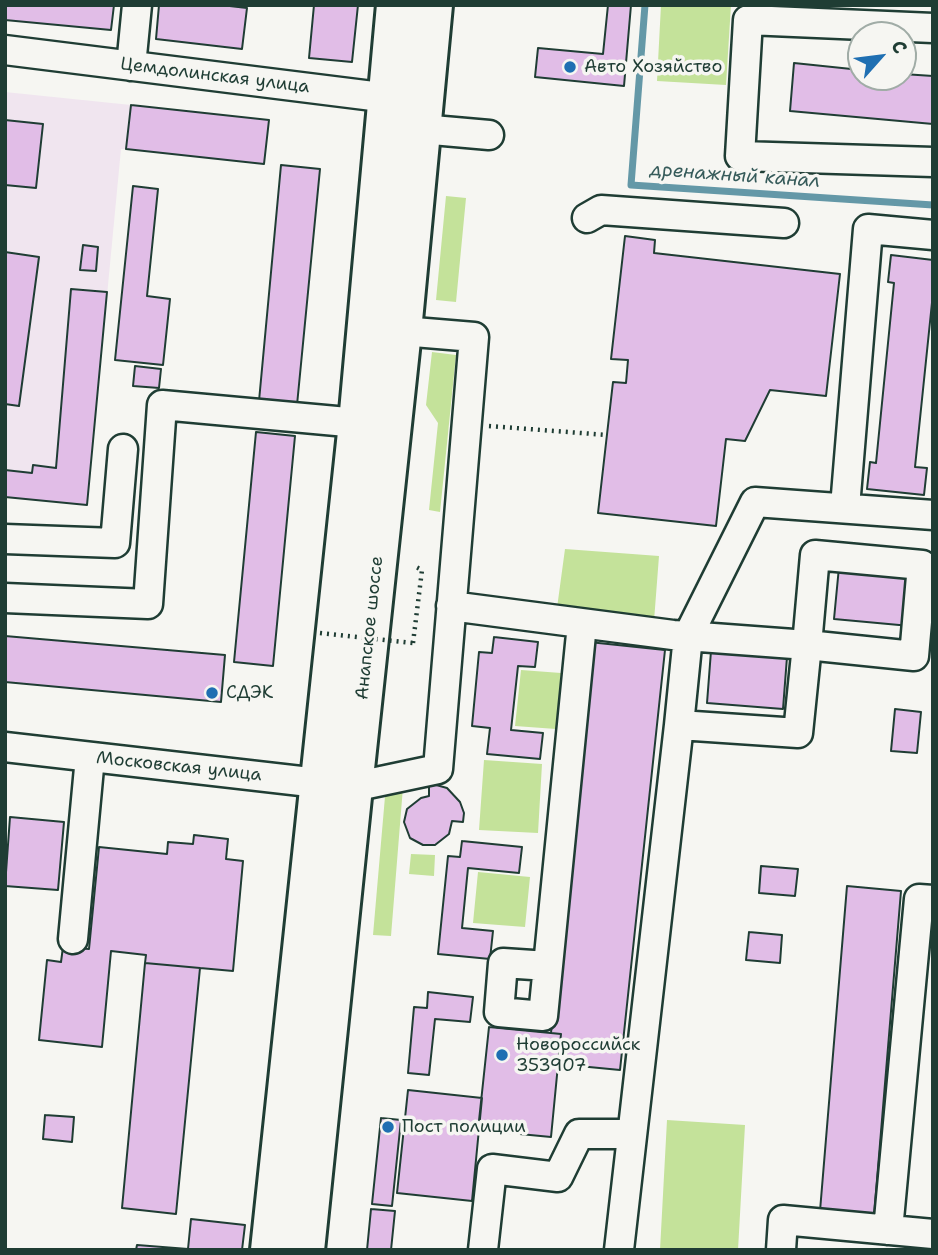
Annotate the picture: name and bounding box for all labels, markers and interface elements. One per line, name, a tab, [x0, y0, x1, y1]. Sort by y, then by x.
north arrow	[847, 21, 917, 91]
text: С	[885, 36, 913, 58]
street label: Цемдолинская улица	[119, 54, 311, 98]
place label: Авто Хозяйство	[584, 56, 722, 78]
marker: Авто Хозяйство	[562, 59, 578, 75]
water label: дренажный канал	[649, 159, 821, 193]
street label: Анапское шоссе	[352, 555, 388, 701]
place label: СДЭК	[226, 682, 273, 704]
marker: СДЭК	[204, 685, 220, 701]
street label: Московская улица	[95, 748, 263, 786]
place label: Новороссийск 353907	[516, 1034, 640, 1076]
marker: Новороссийск 353907	[494, 1047, 510, 1063]
place label: Пост полиции	[402, 1116, 526, 1138]
marker: Пост полиции	[380, 1119, 396, 1135]

